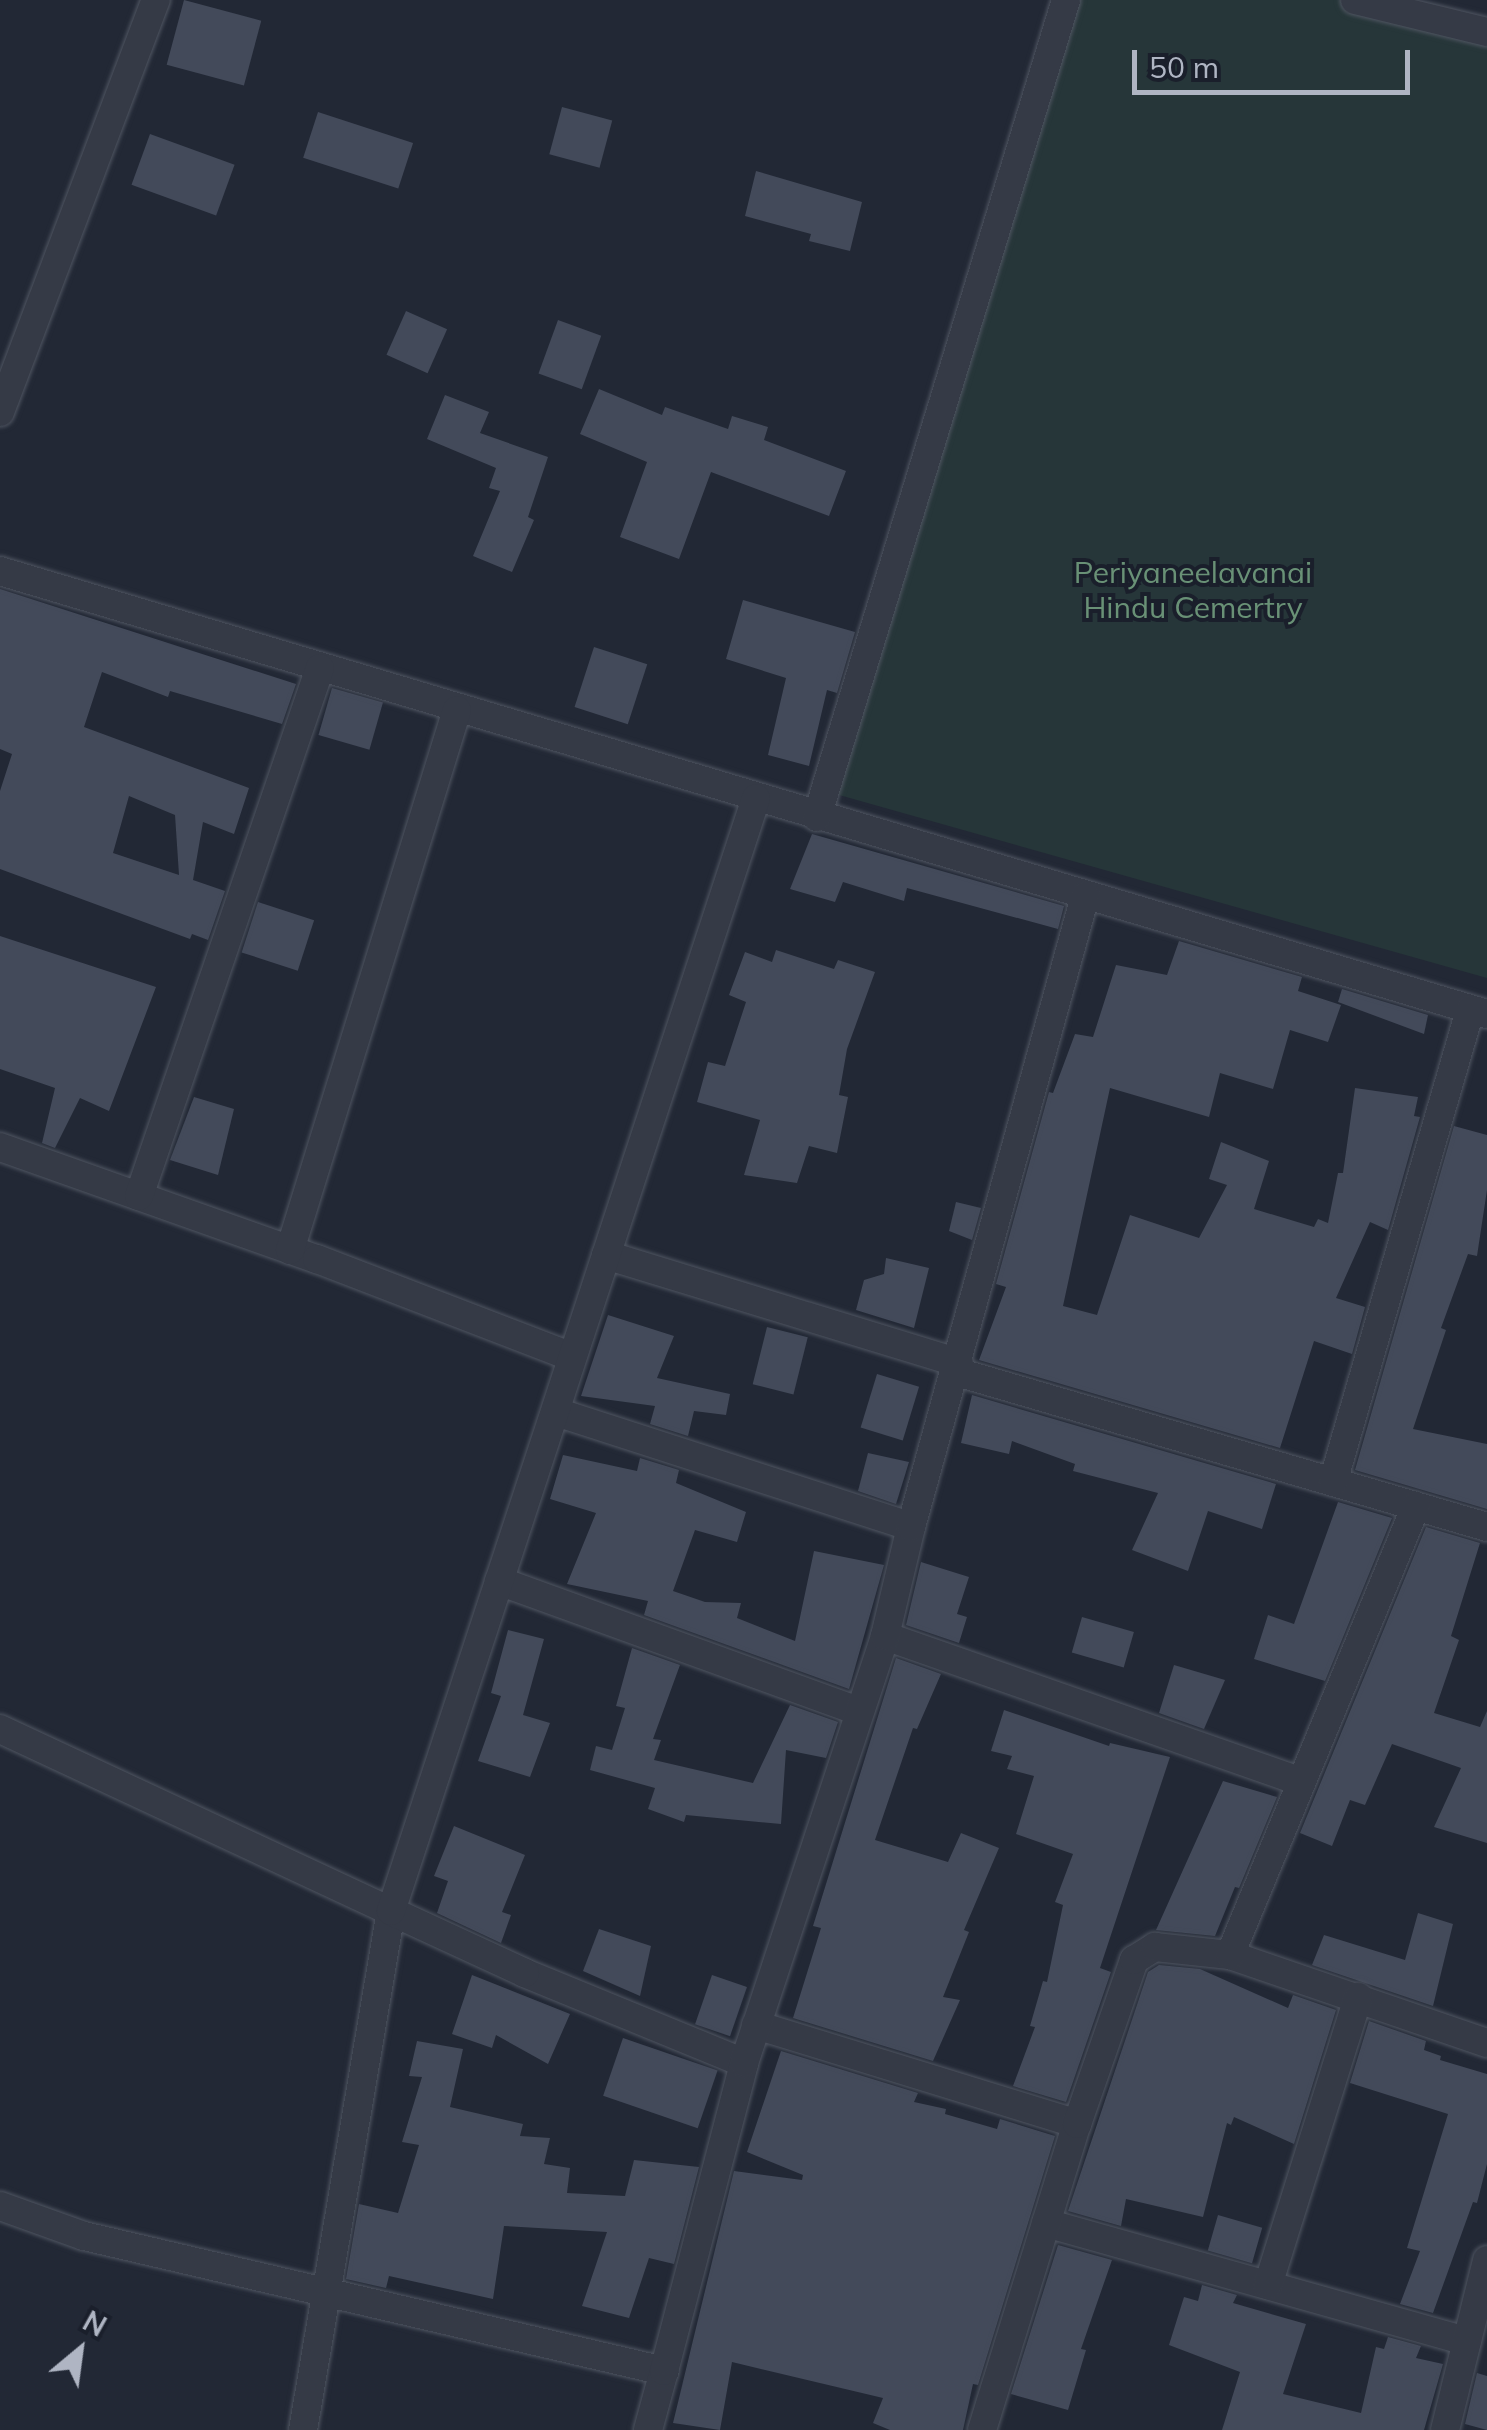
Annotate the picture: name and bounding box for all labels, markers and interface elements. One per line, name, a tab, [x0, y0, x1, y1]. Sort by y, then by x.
scale bar	[1137, 30, 1414, 92]
text: 50 m	[1149, 48, 1219, 86]
park label: Periyaneelavanai Hindu Cemertry	[1074, 554, 1312, 624]
north arrow	[30, 2300, 130, 2400]
text: N	[77, 2303, 113, 2344]

